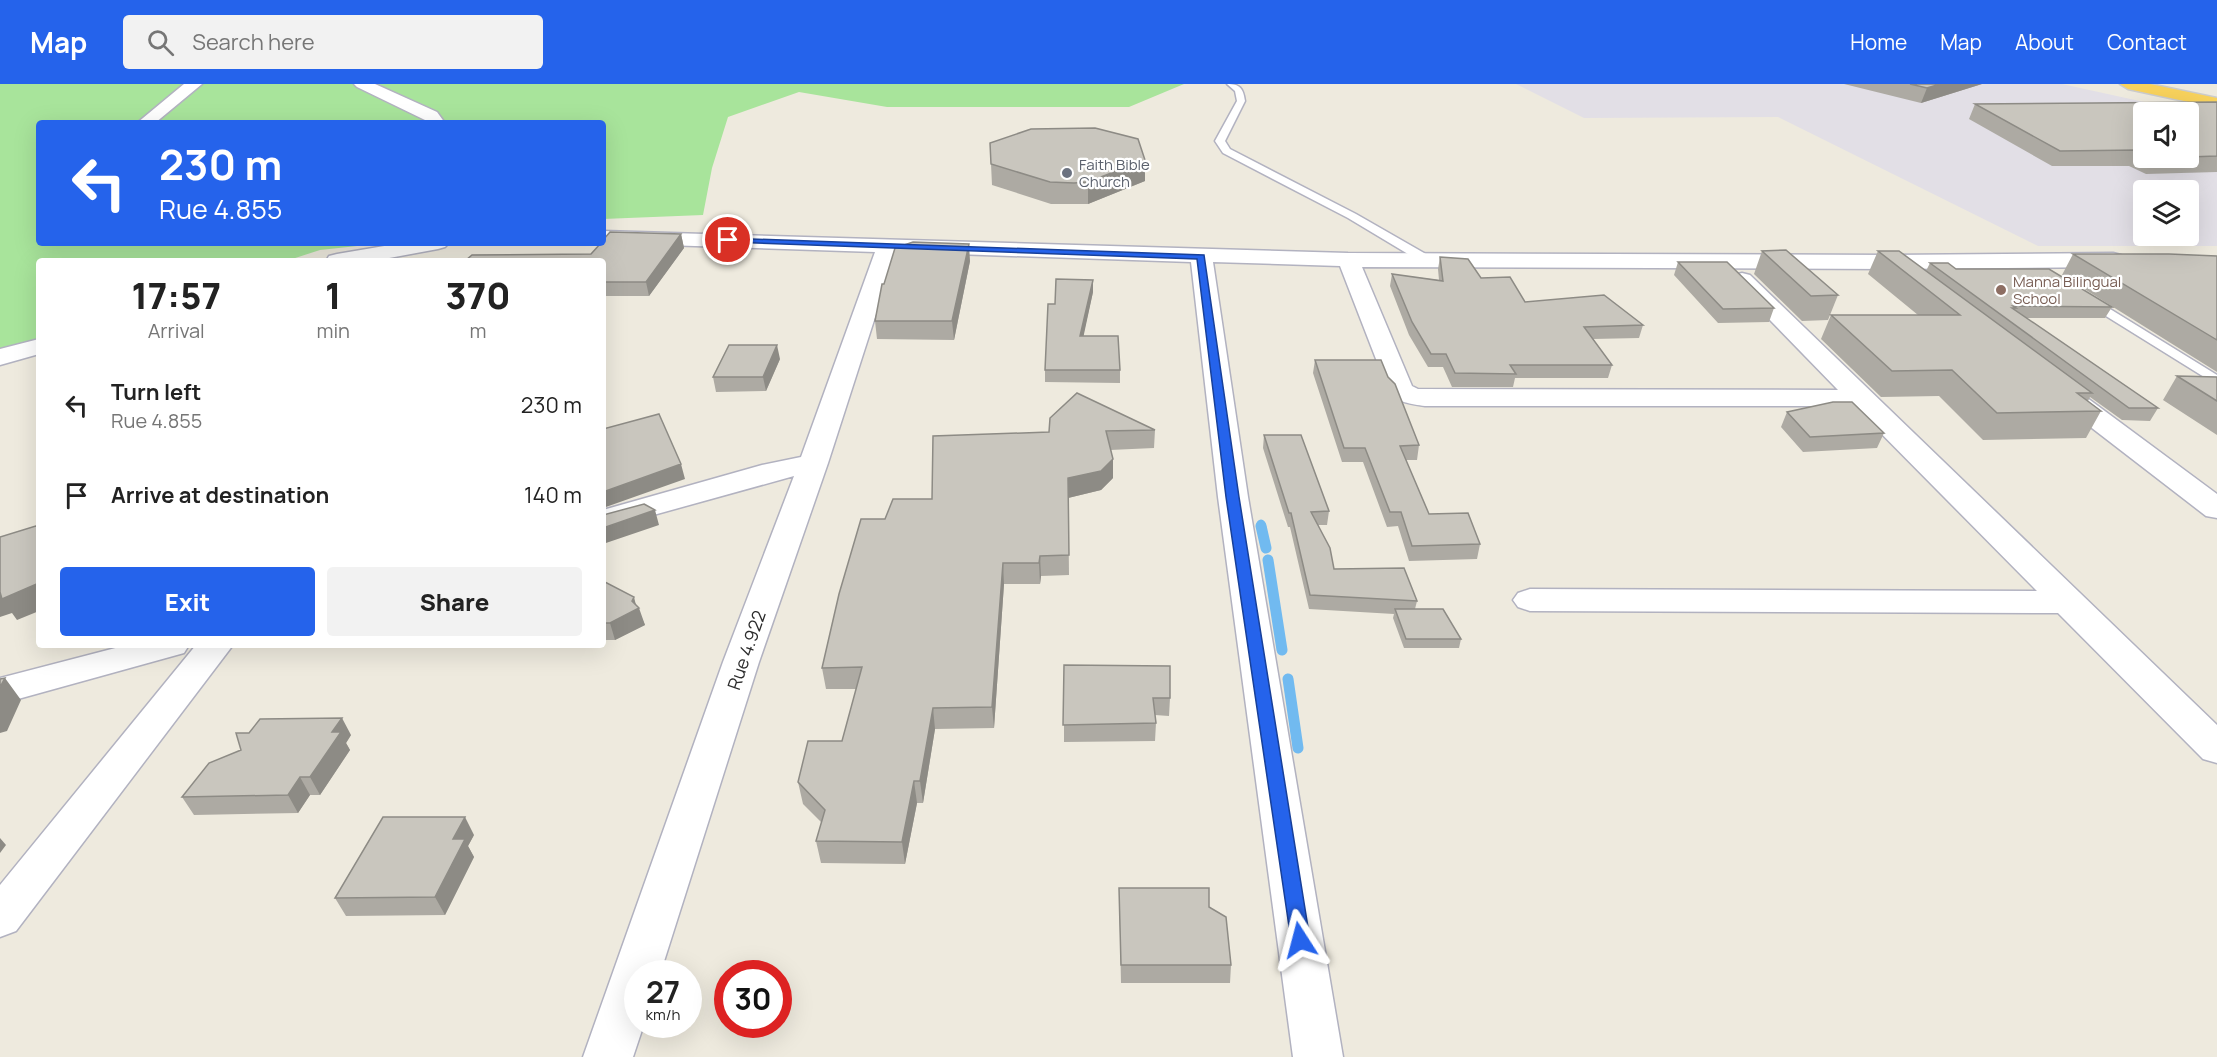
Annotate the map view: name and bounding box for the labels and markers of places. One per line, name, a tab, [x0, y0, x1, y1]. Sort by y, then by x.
place label: Faith Bible Church	[1079, 154, 1150, 192]
marker: Faith Bible Church	[1060, 166, 1074, 180]
pin	[702, 214, 753, 265]
place label: Manna Bilingual School	[2013, 271, 2121, 309]
marker: Manna Bilingual School	[1994, 283, 2008, 297]

